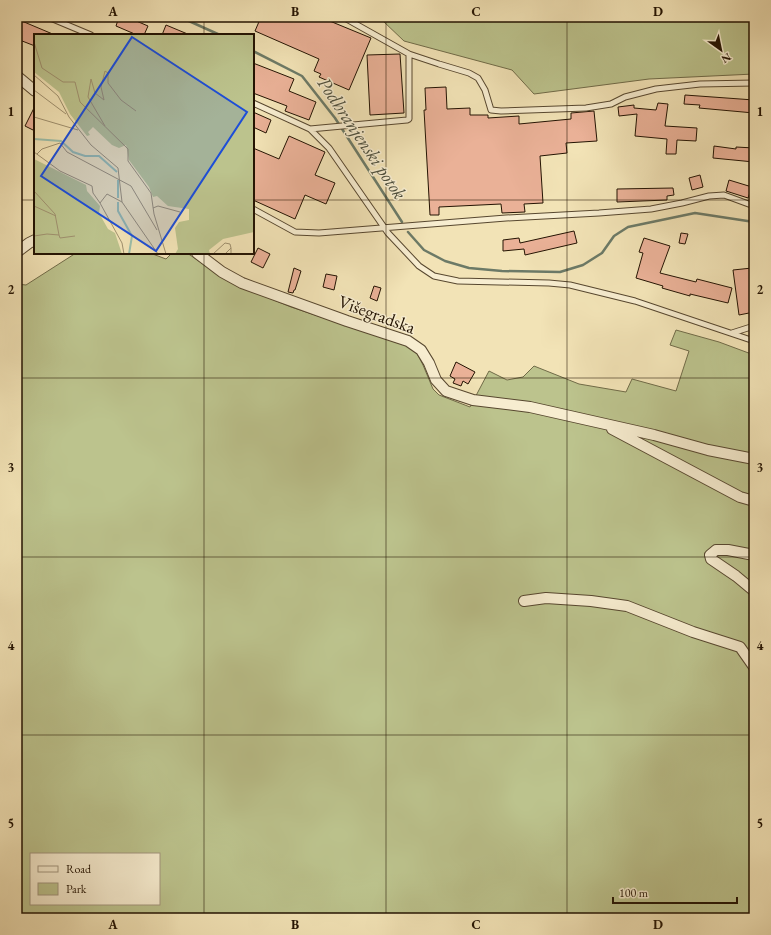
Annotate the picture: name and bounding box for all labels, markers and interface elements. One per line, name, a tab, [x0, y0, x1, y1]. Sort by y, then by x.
text: A	[107, 3, 118, 20]
text: B	[291, 3, 299, 20]
text: C	[471, 3, 481, 20]
text: D	[653, 3, 663, 20]
north arrow	[701, 30, 741, 70]
inset map	[34, 34, 254, 254]
text: N	[719, 50, 734, 67]
water label: Podhranjenski potok	[312, 72, 412, 204]
text: 1	[8, 103, 15, 120]
text: 1	[757, 103, 764, 120]
text: 2	[8, 281, 15, 298]
text: 2	[757, 281, 764, 298]
street label: Višegradska	[335, 289, 420, 339]
text: 3	[8, 459, 15, 476]
text: 3	[757, 459, 764, 476]
text: 4	[8, 637, 15, 654]
text: 4	[757, 637, 764, 654]
text: 5	[8, 815, 14, 832]
text: 5	[757, 815, 763, 832]
legend	[30, 853, 160, 905]
text: Road	[66, 861, 92, 877]
scale bar	[613, 879, 737, 905]
text: Park	[66, 881, 87, 897]
text: 100 m	[619, 885, 649, 901]
text: A	[107, 916, 118, 933]
text: B	[291, 916, 299, 933]
text: C	[471, 916, 481, 933]
text: D	[653, 916, 663, 933]

